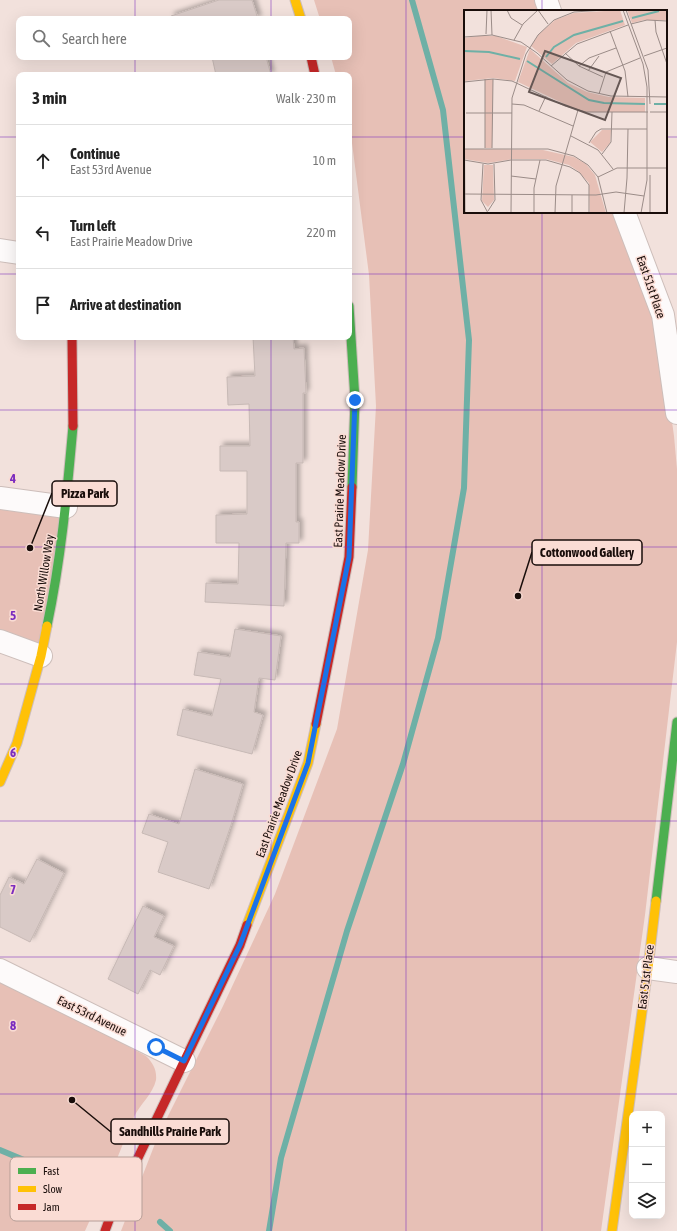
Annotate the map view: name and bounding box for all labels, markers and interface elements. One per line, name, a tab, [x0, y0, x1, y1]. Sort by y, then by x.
inset map	[464, 10, 667, 213]
search box	[16, 16, 352, 60]
icon: search	[30, 27, 52, 49]
text: Search here	[62, 30, 127, 47]
text: 3 min	[32, 88, 67, 108]
text: Walk · 230 m	[276, 91, 336, 106]
text: Continue	[70, 145, 120, 162]
icon: ahead	[32, 150, 54, 172]
text: 10 m	[313, 153, 336, 168]
text: East 53rd Avenue	[70, 162, 152, 177]
text: Turn left	[70, 217, 116, 234]
icon: left	[32, 222, 54, 244]
text: 220 m	[307, 225, 336, 240]
text: East Prairie Meadow Drive	[70, 234, 193, 249]
street label: East 51st Place	[634, 254, 668, 320]
icon: arrive	[32, 294, 54, 316]
text: Arrive at destination	[70, 296, 181, 313]
route end	[346, 391, 364, 409]
street label: East Prairie Meadow Drive	[331, 434, 349, 548]
text: 4	[9, 471, 16, 486]
callout: Pizza Park	[52, 481, 117, 506]
text: Pizza Park	[61, 486, 109, 501]
street label: North Willow Way	[31, 533, 57, 613]
callout: Cottonwood Gallery	[532, 540, 642, 565]
text: Cottonwood Gallery	[540, 545, 635, 560]
text: 5	[10, 608, 16, 623]
text: 6	[10, 745, 16, 760]
street label: East Prairie Meadow Drive	[253, 748, 305, 860]
text: 7	[10, 882, 16, 897]
street label: East 51st Place	[635, 944, 657, 1010]
street label: East 53rd Avenue	[55, 993, 129, 1039]
text: 8	[10, 1018, 16, 1033]
route start	[147, 1038, 165, 1056]
map controls	[629, 1111, 665, 1219]
button: +	[629, 1111, 665, 1147]
callout: Sandhills Prairie Park	[111, 1119, 229, 1144]
text: Sandhills Prairie Park	[119, 1124, 221, 1139]
button: −	[629, 1147, 665, 1183]
legend	[10, 1157, 142, 1221]
text: Fast	[43, 1165, 59, 1177]
text: Slow	[43, 1183, 62, 1195]
button: layers	[629, 1183, 665, 1219]
text: Jam	[43, 1201, 60, 1213]

